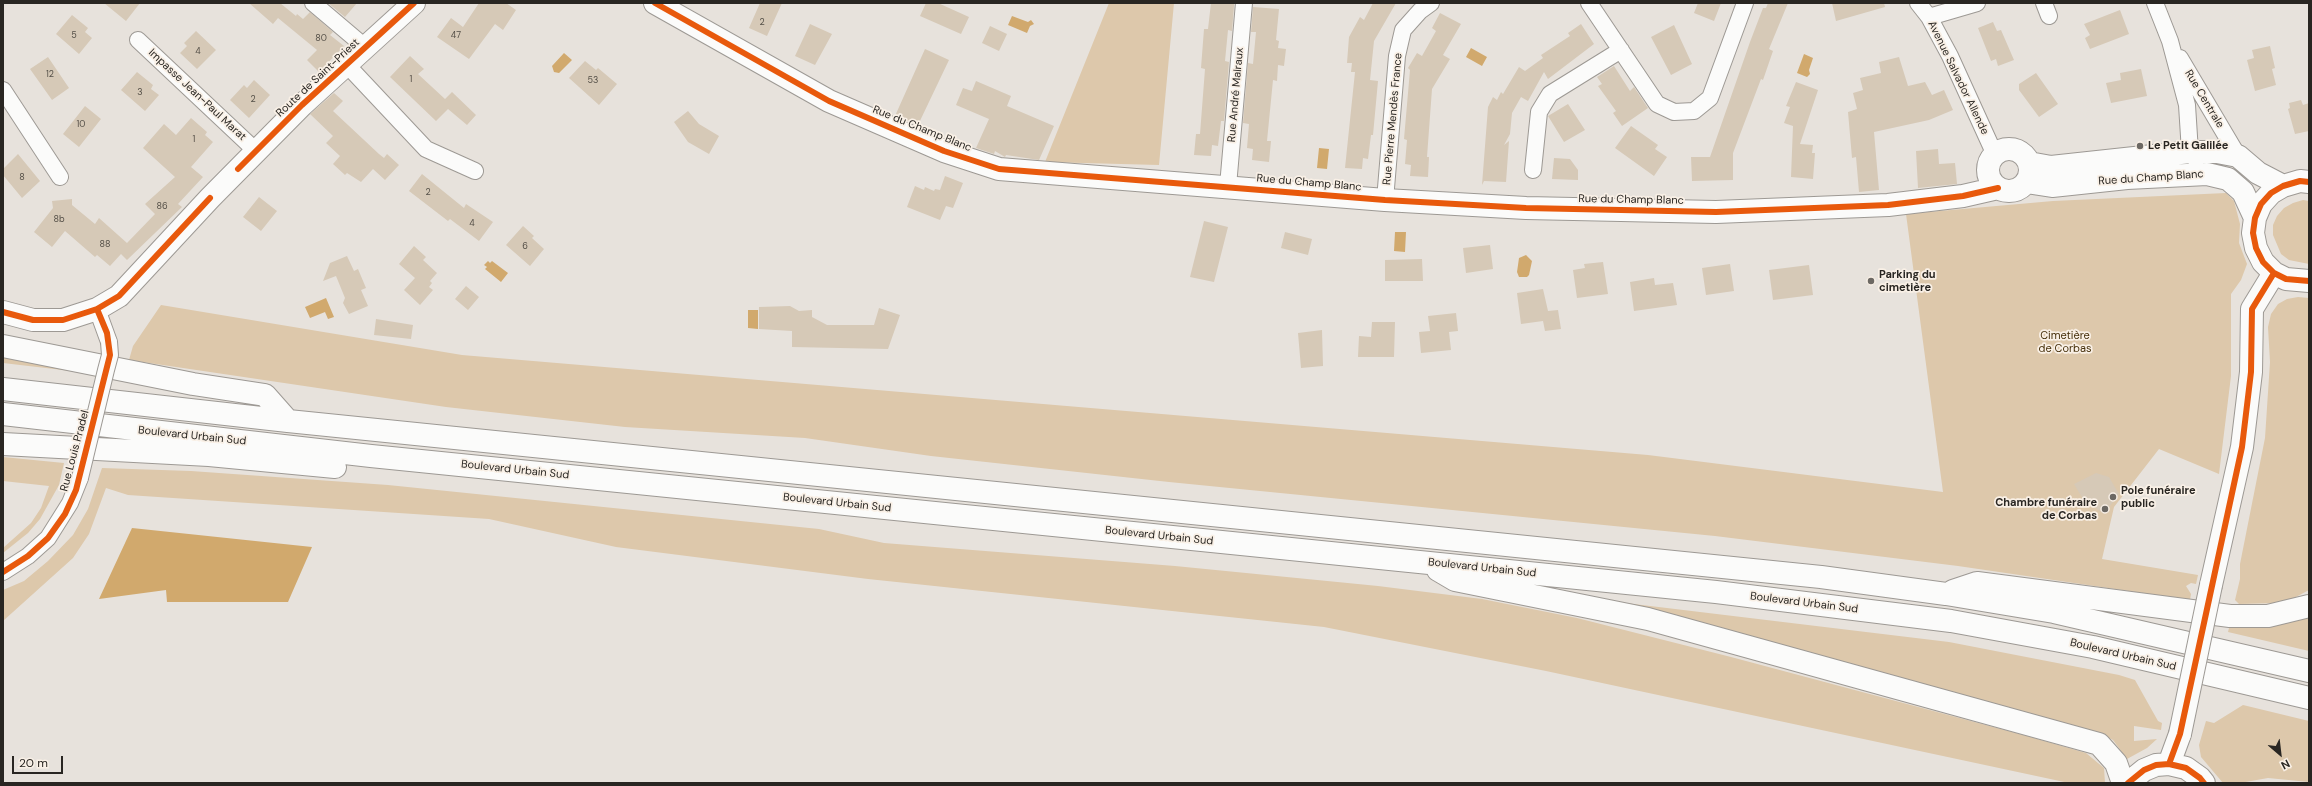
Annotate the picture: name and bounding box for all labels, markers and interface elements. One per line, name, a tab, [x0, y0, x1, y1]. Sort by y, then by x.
house number: 2	[759, 18, 765, 28]
street label: Avenue Salvador Allende	[1925, 19, 1991, 137]
house number: 5	[71, 31, 77, 41]
house number: 47	[451, 31, 461, 41]
house number: 80	[315, 34, 327, 44]
street label: Route de Saint-Priest	[274, 36, 362, 120]
street label: Impasse Jean-Paul Marat	[145, 46, 249, 144]
house number: 4	[195, 47, 201, 57]
street label: Rue André Malraux	[1225, 47, 1247, 143]
street label: Rue Pierre Mendès France	[1381, 52, 1405, 186]
street label: Rue Centrale	[2181, 68, 2227, 130]
house number: 12	[46, 70, 54, 80]
house number: 1	[410, 75, 412, 85]
house number: 53	[588, 76, 598, 86]
house number: 3	[137, 88, 143, 98]
house number: 2	[250, 95, 256, 105]
street label: Rue du Champ Blanc	[871, 103, 973, 155]
house number: 10	[77, 120, 85, 130]
house number: 1	[193, 135, 195, 145]
place label: Le Petit Galilée	[2148, 139, 2228, 153]
marker: Le Petit Galilée	[2135, 141, 2145, 151]
street label: Rue du Champ Blanc	[2098, 168, 2204, 188]
street label: Rue du Champ Blanc	[1256, 172, 1362, 194]
house number: 8	[19, 173, 25, 183]
house number: 2	[425, 188, 431, 198]
street label: Rue du Champ Blanc	[1578, 192, 1684, 208]
house number: 86	[156, 202, 168, 212]
house number: 8b	[53, 215, 65, 225]
house number: 4	[469, 219, 475, 229]
house number: 88	[100, 240, 110, 250]
house number: 6	[522, 242, 528, 252]
place label: Parking du cimetière	[1879, 268, 1936, 294]
marker: Parking du cimetière	[1866, 276, 1876, 286]
park label: Cimetière de Corbas	[2039, 329, 2091, 355]
street label: Rue Louis Pradel	[58, 409, 92, 493]
street label: Boulevard Urbain Sud	[137, 424, 247, 448]
street label: Boulevard Urbain Sud	[460, 458, 570, 482]
place label: Pole funéraire public	[2121, 484, 2196, 510]
street label: Boulevard Urbain Sud	[782, 491, 892, 515]
marker: Pole funéraire public	[2108, 492, 2118, 502]
place label: Chambre funéraire de Corbas	[1995, 496, 2097, 522]
marker: Chambre funéraire de Corbas	[2100, 504, 2110, 514]
street label: Boulevard Urbain Sud	[1104, 524, 1214, 548]
street label: Boulevard Urbain Sud	[1427, 556, 1537, 580]
street label: Boulevard Urbain Sud	[1749, 590, 1859, 616]
street label: Boulevard Urbain Sud	[2069, 636, 2177, 674]
north arrow	[2260, 734, 2300, 774]
scale bar	[14, 748, 65, 774]
text: 20 m	[19, 755, 48, 771]
text: N	[2279, 757, 2292, 773]

